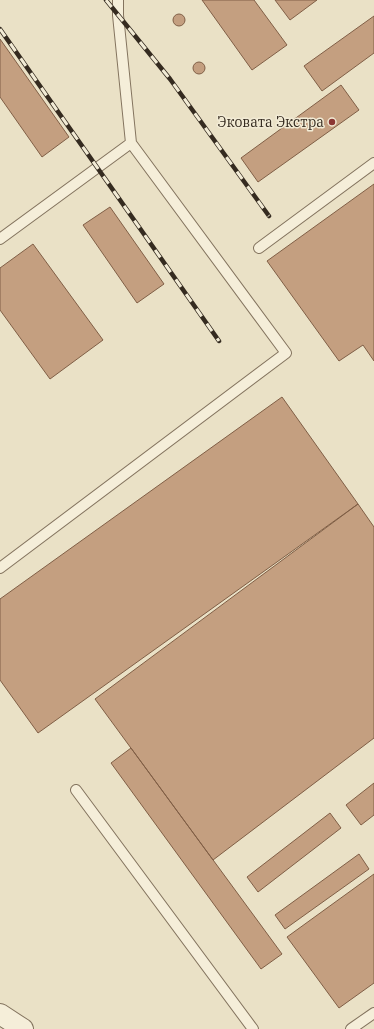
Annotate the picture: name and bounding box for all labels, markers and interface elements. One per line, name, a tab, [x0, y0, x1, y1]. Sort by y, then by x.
place label: Эковата Экстра	[217, 113, 324, 131]
marker: Эковата Экстра	[327, 117, 337, 127]

